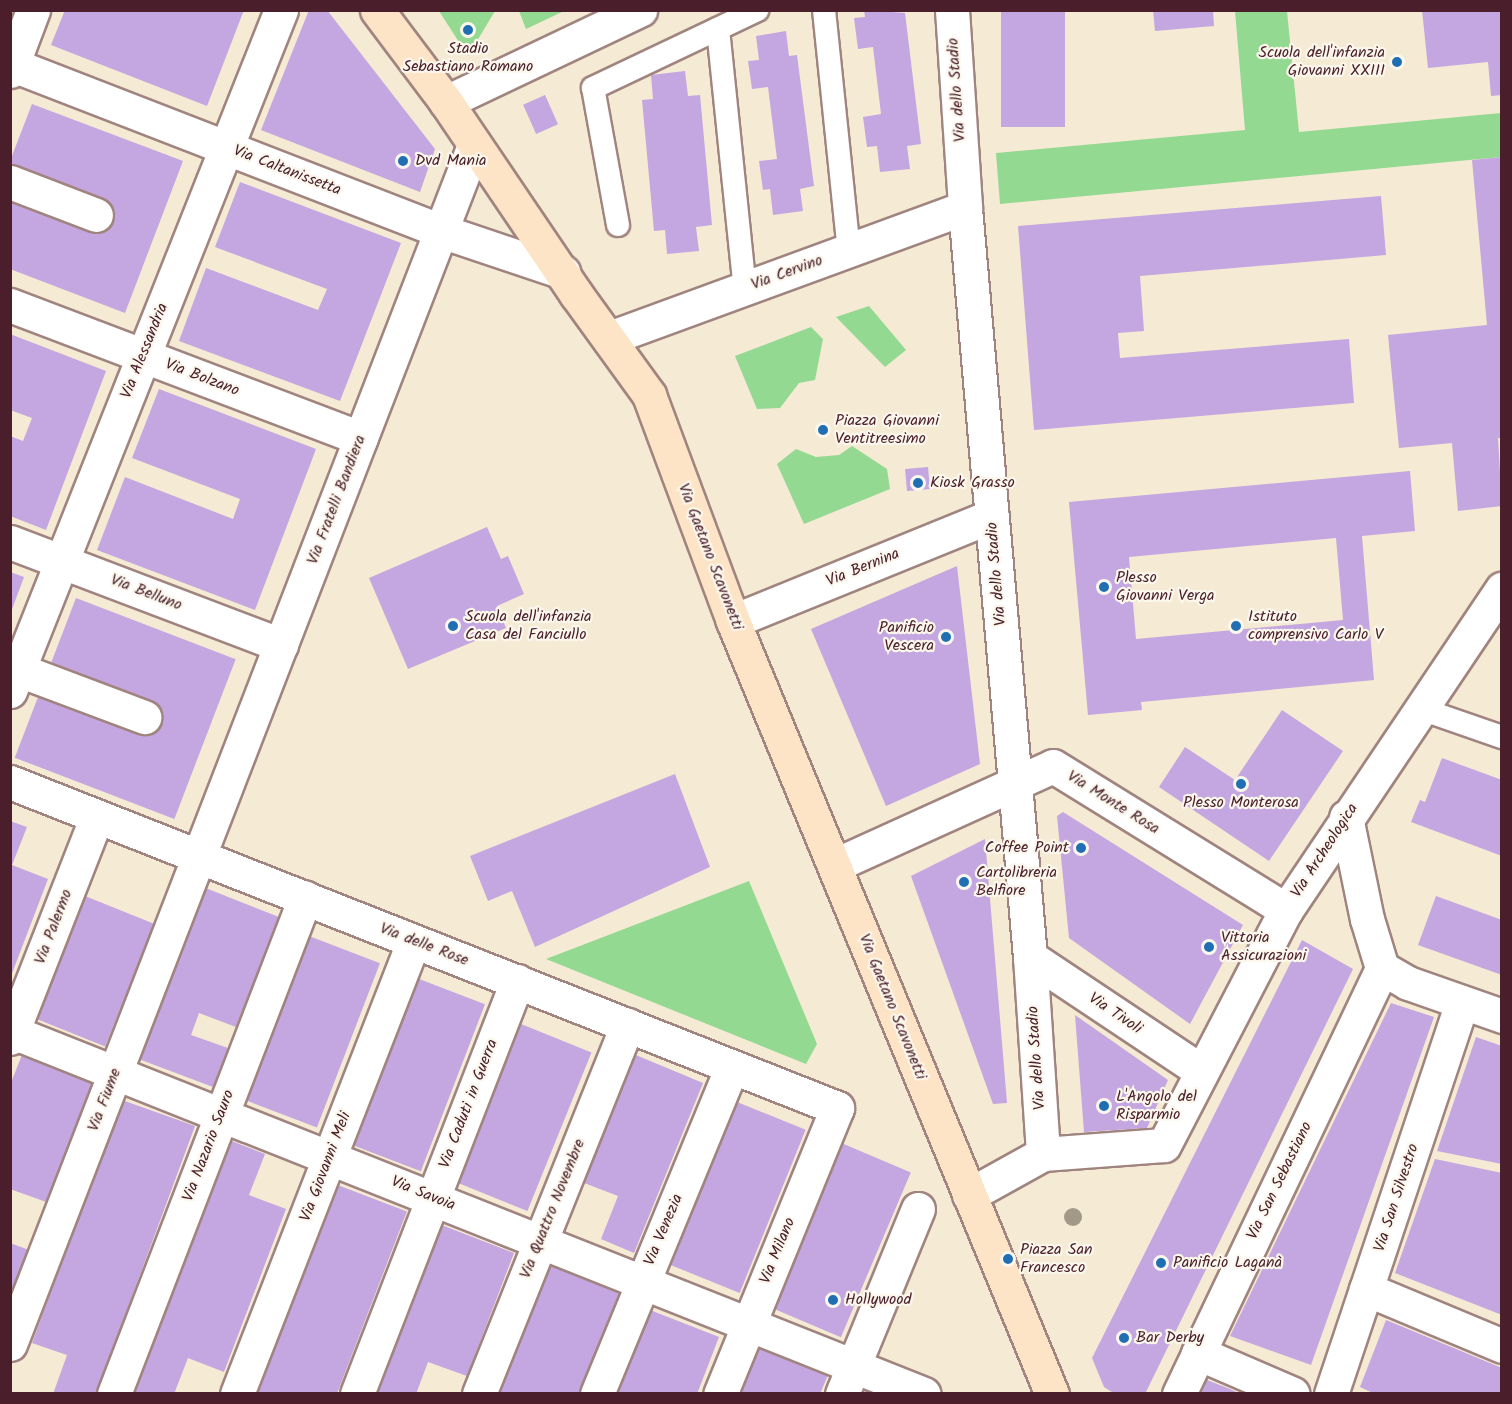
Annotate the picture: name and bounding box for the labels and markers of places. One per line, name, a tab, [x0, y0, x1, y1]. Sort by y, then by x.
marker: Stadio Sebastiano Romano	[461, 23, 475, 37]
place label: Stadio Sebastiano Romano	[403, 39, 533, 77]
place label: Scuola dell'infanzia Giovanni XXIII	[1259, 43, 1385, 81]
marker: Scuola dell'infanzia Giovanni XXIII	[1390, 55, 1404, 69]
place label: Dvd Mania	[415, 151, 486, 171]
marker: Dvd Mania	[396, 154, 410, 168]
place label: Piazza Giovanni Ventitreesimo	[835, 411, 939, 449]
marker: Piazza Giovanni Ventitreesimo	[816, 423, 830, 437]
place label: Kiosk Grasso	[930, 473, 1015, 493]
marker: Kiosk Grasso	[911, 476, 925, 490]
place label: Plesso Giovanni Verga	[1116, 568, 1214, 606]
marker: Plesso Giovanni Verga	[1097, 580, 1111, 594]
place label: Scuola dell'infanzia Casa del Fanciullo	[465, 607, 591, 645]
place label: Istituto comprensivo Carlo V	[1248, 607, 1383, 645]
place label: Panificio Vescera	[879, 618, 934, 656]
marker: Scuola dell'infanzia Casa del Fanciullo	[446, 619, 460, 633]
marker: Istituto comprensivo Carlo V	[1229, 619, 1243, 633]
marker: Panificio Vescera	[939, 630, 953, 644]
marker: Plesso Monterosa	[1234, 777, 1248, 791]
place label: Plesso Monterosa	[1183, 793, 1299, 813]
place label: Coffee Point	[985, 838, 1069, 858]
marker: Coffee Point	[1074, 841, 1088, 855]
place label: Cartolibreria Belfiore	[976, 863, 1057, 901]
marker: Cartolibreria Belfiore	[957, 875, 971, 889]
place label: Vittoria Assicurazioni	[1221, 928, 1306, 966]
marker: Vittoria Assicurazioni	[1202, 940, 1216, 954]
place label: L'Angolo del Risparmio	[1116, 1087, 1197, 1125]
marker: L'Angolo del Risparmio	[1097, 1099, 1111, 1113]
place label: Piazza San Francesco	[1020, 1240, 1093, 1278]
marker: Piazza San Francesco	[1001, 1252, 1015, 1266]
place label: Panificio Laganà	[1173, 1253, 1282, 1273]
marker: Panificio Laganà	[1154, 1256, 1168, 1270]
place label: Hollywood	[845, 1290, 912, 1310]
marker: Hollywood	[826, 1293, 840, 1307]
place label: Bar Derby	[1136, 1328, 1204, 1348]
marker: Bar Derby	[1117, 1331, 1131, 1345]

